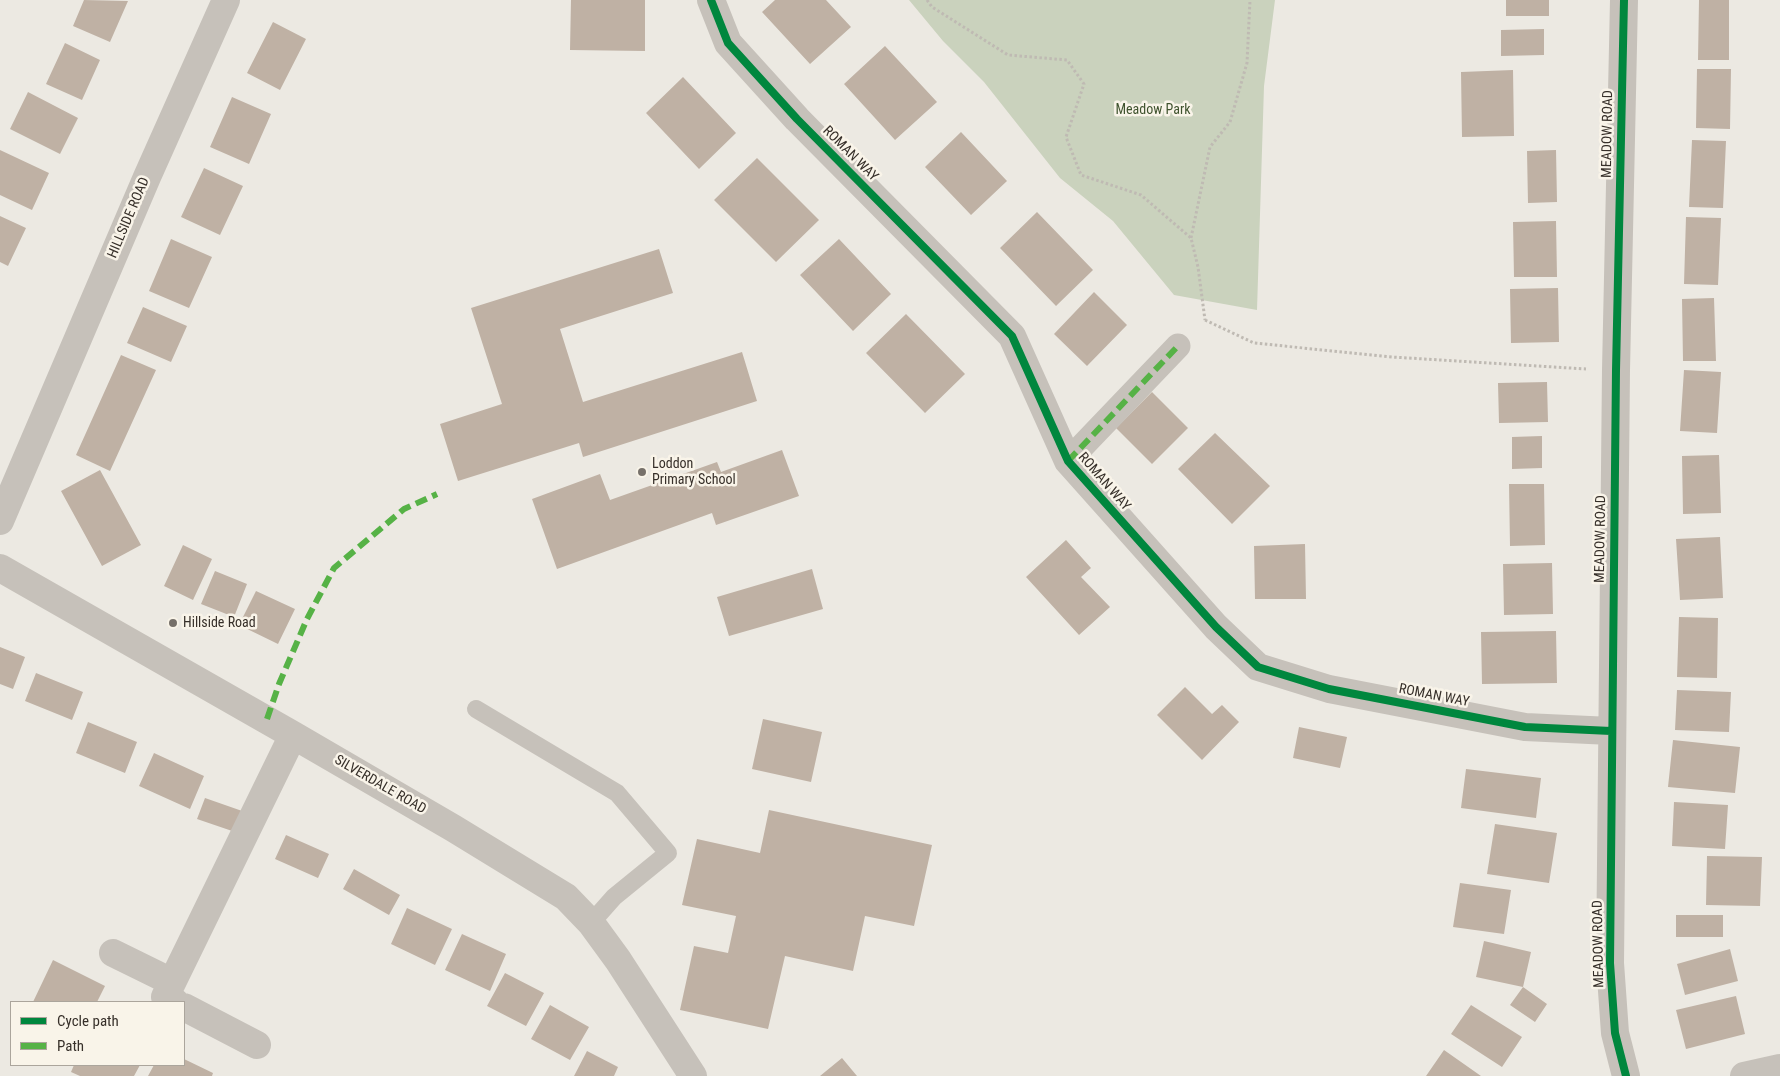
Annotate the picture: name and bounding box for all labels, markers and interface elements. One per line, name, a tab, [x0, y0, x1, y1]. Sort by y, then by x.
street label: MEADOW ROAD	[1599, 90, 1617, 178]
park label: Meadow Park	[1115, 102, 1191, 118]
street label: ROMAN WAY	[819, 123, 881, 185]
street label: HILLSIDE ROAD	[104, 175, 154, 261]
street label: ROMAN WAY	[1074, 449, 1134, 515]
place label: Loddon Primary School	[652, 456, 736, 488]
marker: Loddon Primary School	[636, 466, 648, 478]
street label: MEADOW ROAD	[1592, 495, 1610, 583]
place label: Hillside Road	[183, 615, 256, 631]
marker: Hillside Road	[167, 617, 179, 629]
street label: ROMAN WAY	[1397, 681, 1471, 711]
street label: SILVERDALE ROAD	[331, 752, 429, 818]
street label: MEADOW ROAD	[1590, 900, 1608, 988]
legend	[10, 1001, 185, 1066]
text: Cycle path	[57, 1012, 119, 1030]
text: Path	[57, 1037, 84, 1055]

